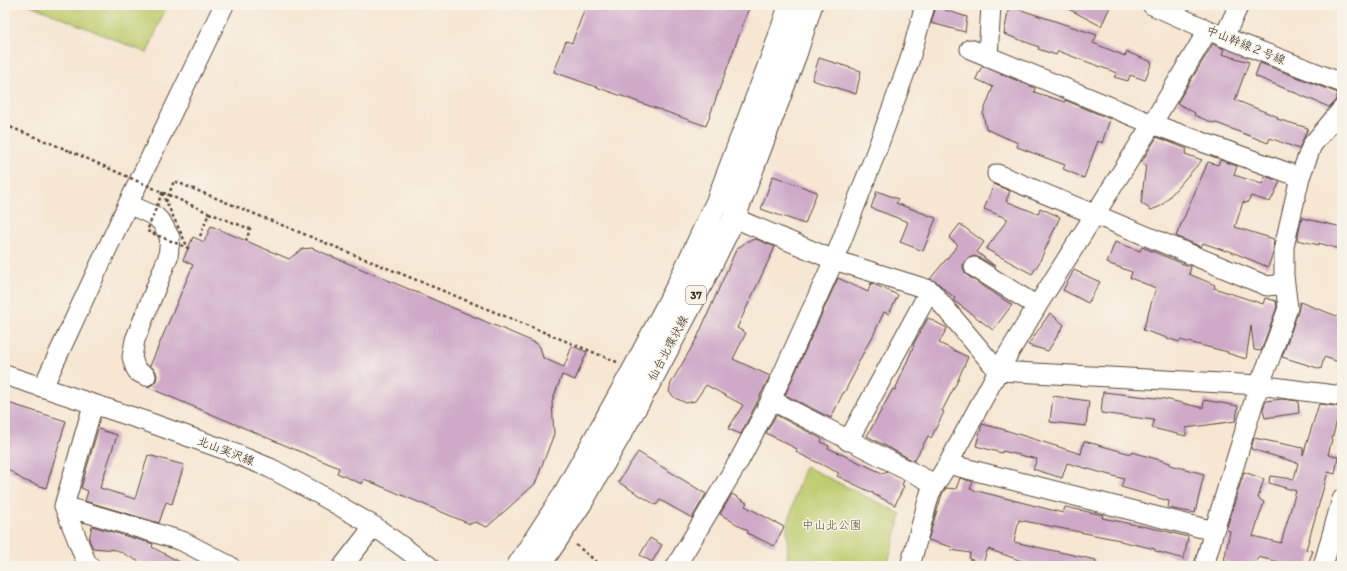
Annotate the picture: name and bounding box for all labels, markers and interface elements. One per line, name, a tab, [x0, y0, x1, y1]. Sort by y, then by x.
street label: 中山幹線２号線	[1204, 23, 1288, 67]
road number: 37	[686, 286, 706, 304]
street label: 仙台北環状線	[645, 313, 691, 383]
street label: 北山実沢線	[195, 434, 257, 468]
park label: 中山北公園	[802, 518, 862, 532]

